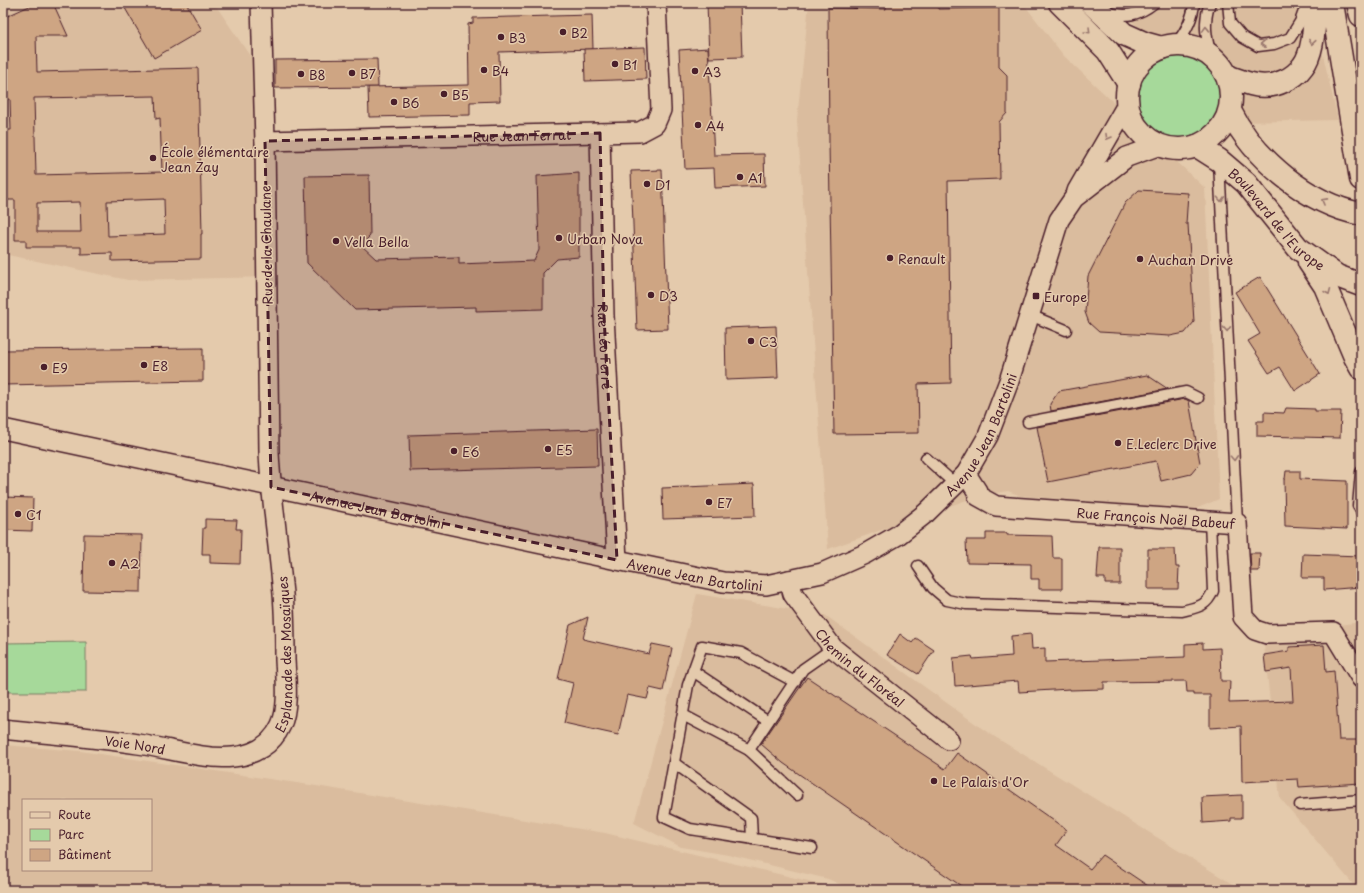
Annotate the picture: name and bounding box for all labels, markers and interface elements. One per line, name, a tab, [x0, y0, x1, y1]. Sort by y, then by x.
place label: B2	[571, 23, 588, 42]
one-way arrow	[1083, 26, 1091, 34]
one-way arrow	[1201, 26, 1210, 32]
marker: B2	[558, 27, 568, 37]
place label: B3	[509, 28, 526, 47]
marker: B3	[496, 32, 506, 42]
one-way arrow	[1308, 39, 1316, 45]
one-way arrow	[1260, 40, 1266, 49]
place label: B1	[623, 55, 638, 74]
marker: B1	[610, 59, 620, 69]
place label: B4	[492, 61, 509, 80]
place label: A3	[703, 62, 721, 81]
place label: B7	[360, 64, 377, 83]
place label: B8	[309, 65, 326, 84]
marker: B4	[479, 65, 489, 75]
marker: A3	[690, 66, 700, 76]
marker: B7	[347, 68, 357, 78]
marker: B8	[296, 69, 306, 79]
place label: B5	[452, 85, 469, 104]
marker: B5	[439, 89, 449, 99]
place label: B6	[402, 93, 420, 112]
marker: B6	[389, 97, 399, 107]
place label: A4	[706, 116, 725, 135]
marker: A4	[693, 120, 703, 130]
street label: Rue Jean Ferrat	[472, 124, 571, 146]
one-way arrow	[1106, 133, 1113, 140]
place label: École élémentaire Jean Zay	[161, 142, 269, 176]
marker: École élémentaire Jean Zay	[148, 153, 158, 163]
street label: Boulevard de l'Europe	[1225, 163, 1329, 274]
place label: A1	[748, 168, 762, 187]
marker: A1	[735, 172, 745, 182]
place label: D1	[655, 175, 670, 194]
marker: D1	[642, 179, 652, 189]
street label: Rue de la Chaulane	[255, 185, 277, 305]
one-way arrow	[1216, 196, 1225, 202]
one-way arrow	[1321, 199, 1328, 206]
place label: Urban Nova	[567, 229, 643, 248]
place label: Vella Bella	[344, 232, 410, 251]
marker: Urban Nova	[554, 233, 564, 243]
marker: Vella Bella	[331, 236, 341, 246]
place label: Renault	[898, 249, 945, 268]
place label: Auchan Drive	[1148, 250, 1233, 269]
marker: Renault	[885, 253, 895, 263]
marker: Auchan Drive	[1135, 254, 1145, 264]
place label: D3	[659, 286, 678, 305]
place label: Europe	[1044, 287, 1087, 306]
one-way arrow	[1323, 289, 1331, 296]
marker: D3	[646, 290, 656, 300]
marker: Europe	[1031, 291, 1041, 301]
street label: Rue Léo Ferré	[594, 304, 617, 390]
one-way arrow	[1223, 326, 1232, 332]
place label: C3	[759, 332, 778, 351]
marker: C3	[746, 336, 756, 346]
place label: E8	[152, 356, 168, 375]
place label: E9	[52, 358, 68, 377]
marker: E8	[139, 360, 149, 370]
marker: E9	[39, 362, 49, 372]
street label: Avenue Jean Bartolini	[940, 371, 1020, 499]
place label: E.Leclerc Drive	[1126, 434, 1217, 453]
marker: E.Leclerc Drive	[1113, 438, 1123, 448]
place label: E5	[556, 440, 573, 459]
place label: E6	[462, 442, 479, 461]
marker: E5	[543, 444, 553, 454]
marker: E6	[449, 446, 459, 456]
one-way arrow	[1230, 455, 1238, 461]
street label: Avenue Jean Bartolini	[308, 485, 447, 533]
place label: E7	[717, 493, 732, 512]
marker: E7	[704, 497, 714, 507]
street label: Rue François Noël Babeuf	[1076, 502, 1237, 532]
place label: C1	[26, 505, 42, 524]
marker: C1	[13, 509, 23, 519]
street label: Avenue Jean Bartolini	[625, 553, 763, 594]
place label: A2	[120, 554, 139, 573]
marker: A2	[107, 558, 117, 568]
street label: Esplanade des Mosaïques	[270, 575, 296, 735]
street label: Chemin du Floréal	[812, 624, 909, 711]
street label: Voie Nord	[104, 730, 167, 758]
place label: Le Palais d'Or	[942, 772, 1029, 791]
marker: Le Palais d'Or	[929, 776, 939, 786]
legend	[22, 799, 152, 871]
text: Route	[58, 805, 91, 823]
text: Parc	[58, 825, 84, 843]
text: Bâtiment	[58, 845, 111, 863]

